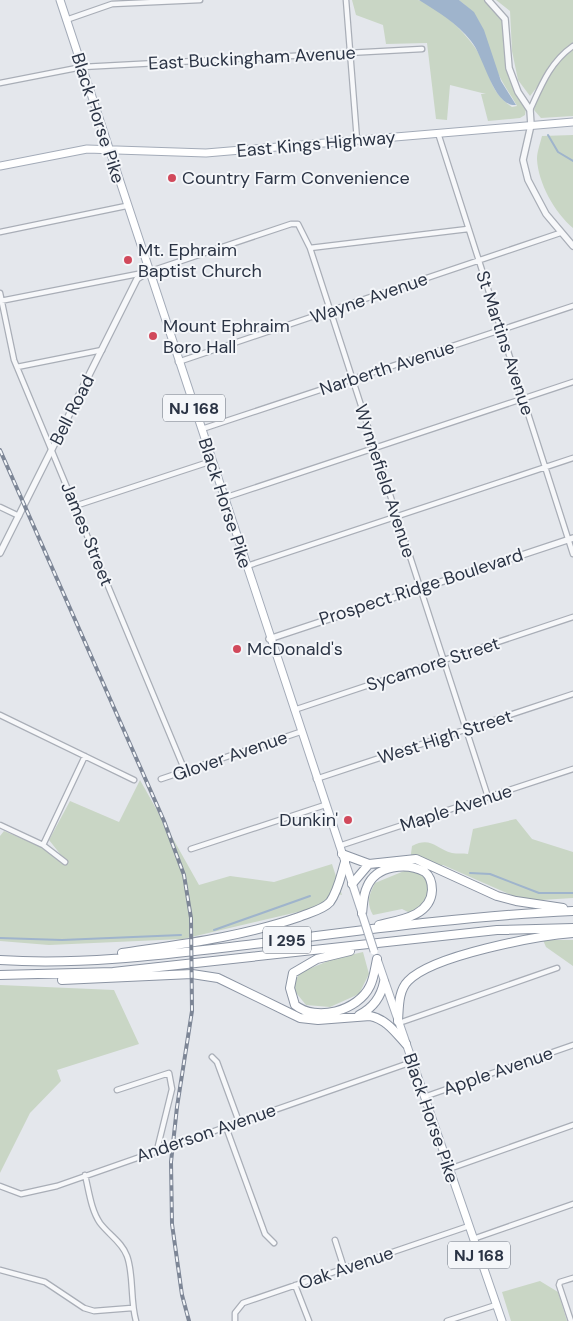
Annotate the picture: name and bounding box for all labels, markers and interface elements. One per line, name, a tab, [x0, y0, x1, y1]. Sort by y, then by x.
street label: East Buckingham Avenue	[148, 41, 356, 75]
street label: Black Horse Pike	[66, 50, 130, 186]
street label: East Kings Highway	[236, 125, 396, 163]
place label: Country Farm Convenience	[182, 166, 410, 190]
marker: Country Farm Convenience	[166, 172, 178, 184]
place label: Mt. Ephraim Baptist Church	[138, 238, 262, 283]
marker: Mt. Ephraim Baptist Church	[122, 254, 134, 266]
street label: Wayne Avenue	[307, 267, 431, 329]
street label: St Martins Avenue	[470, 268, 540, 418]
place label: Mount Ephraim Boro Hall	[163, 314, 290, 359]
marker: Mount Ephraim Boro Hall	[147, 330, 159, 342]
street label: Narberth Avenue	[317, 335, 457, 401]
street label: Bell Road	[44, 371, 100, 449]
road number: NJ 168	[163, 394, 225, 422]
street label: Wynnefield Avenue	[349, 401, 421, 561]
street label: Black Horse Pike	[193, 435, 257, 571]
street label: James Street	[55, 479, 119, 589]
street label: Prospect Ridge Boulevard	[316, 543, 526, 631]
street label: Sycamore Street	[363, 631, 503, 697]
place label: McDonald's	[247, 637, 343, 661]
marker: McDonald's	[231, 643, 243, 655]
street label: West High Street	[375, 704, 515, 770]
street label: Glover Avenue	[169, 725, 291, 787]
street label: Maple Avenue	[397, 779, 515, 837]
place label: Dunkin'	[279, 808, 338, 832]
marker: Dunkin'	[342, 814, 354, 826]
road number: I 295	[263, 926, 311, 954]
street label: Apple Avenue	[440, 1041, 556, 1101]
street label: Black Horse Pike	[398, 1050, 464, 1186]
street label: Anderson Avenue	[133, 1098, 279, 1168]
street label: Oak Avenue	[295, 1241, 397, 1295]
road number: NJ 168	[448, 1242, 510, 1268]

